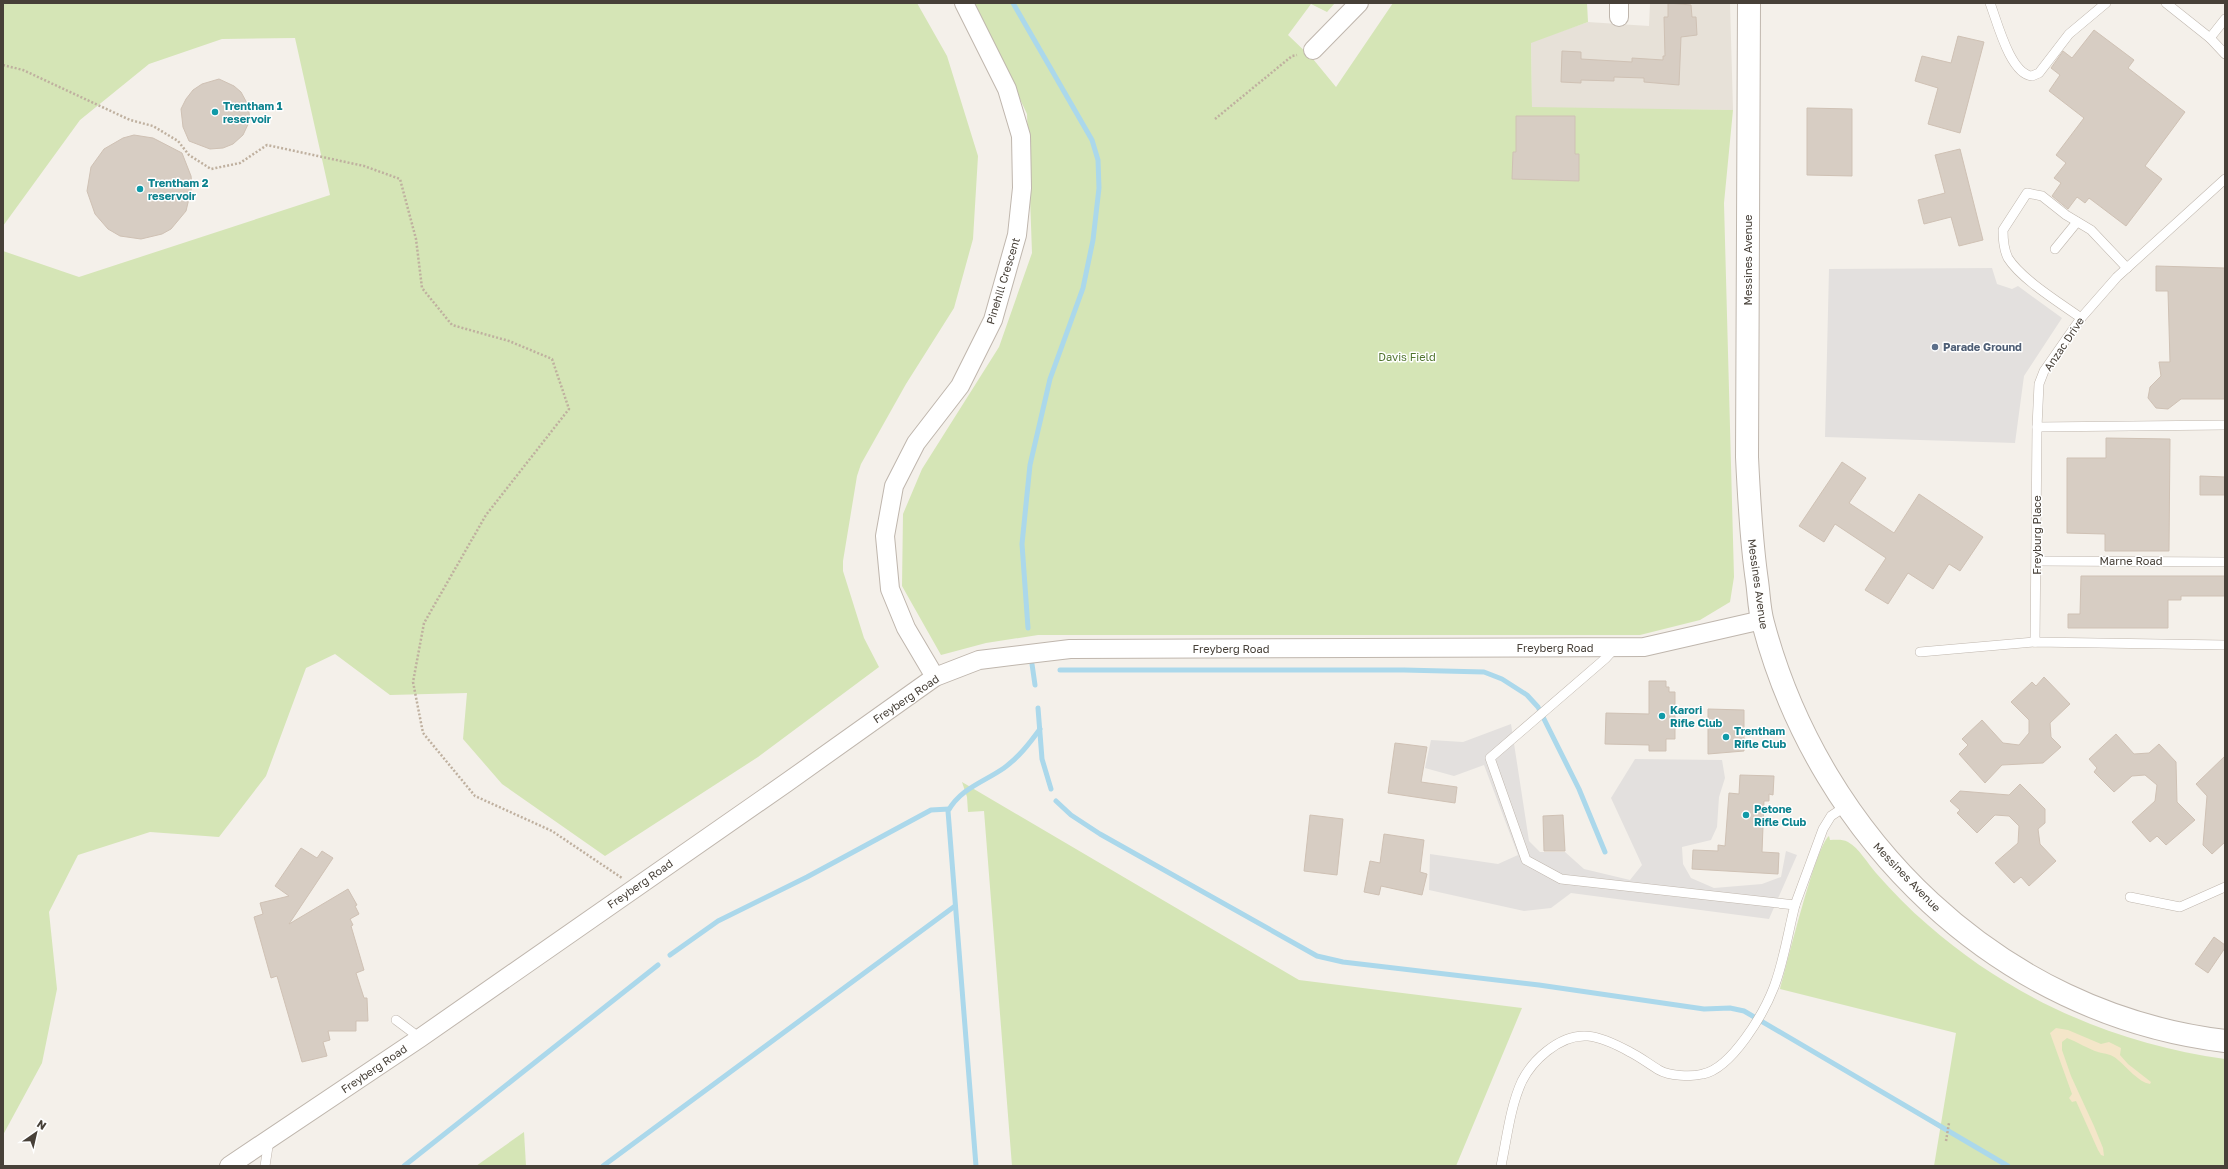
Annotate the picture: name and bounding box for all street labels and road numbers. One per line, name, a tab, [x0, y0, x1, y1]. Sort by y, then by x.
street label: Messines Avenue	[1741, 214, 1754, 306]
street label: Pinehill Crescent	[983, 236, 1022, 326]
street label: Anzac Drive	[2041, 314, 2086, 373]
street label: Freyburg Place	[2030, 495, 2043, 575]
street label: Messines Avenue	[1746, 538, 1771, 630]
street label: Marne Road	[2100, 554, 2162, 567]
street label: Freyberg Road	[1517, 641, 1593, 654]
street label: Freyberg Road	[1193, 642, 1269, 655]
street label: Freyberg Road	[870, 672, 941, 725]
street label: Messines Avenue	[1871, 839, 1944, 914]
street label: Freyberg Road	[605, 856, 675, 911]
street label: Freyberg Road	[338, 1042, 409, 1095]

